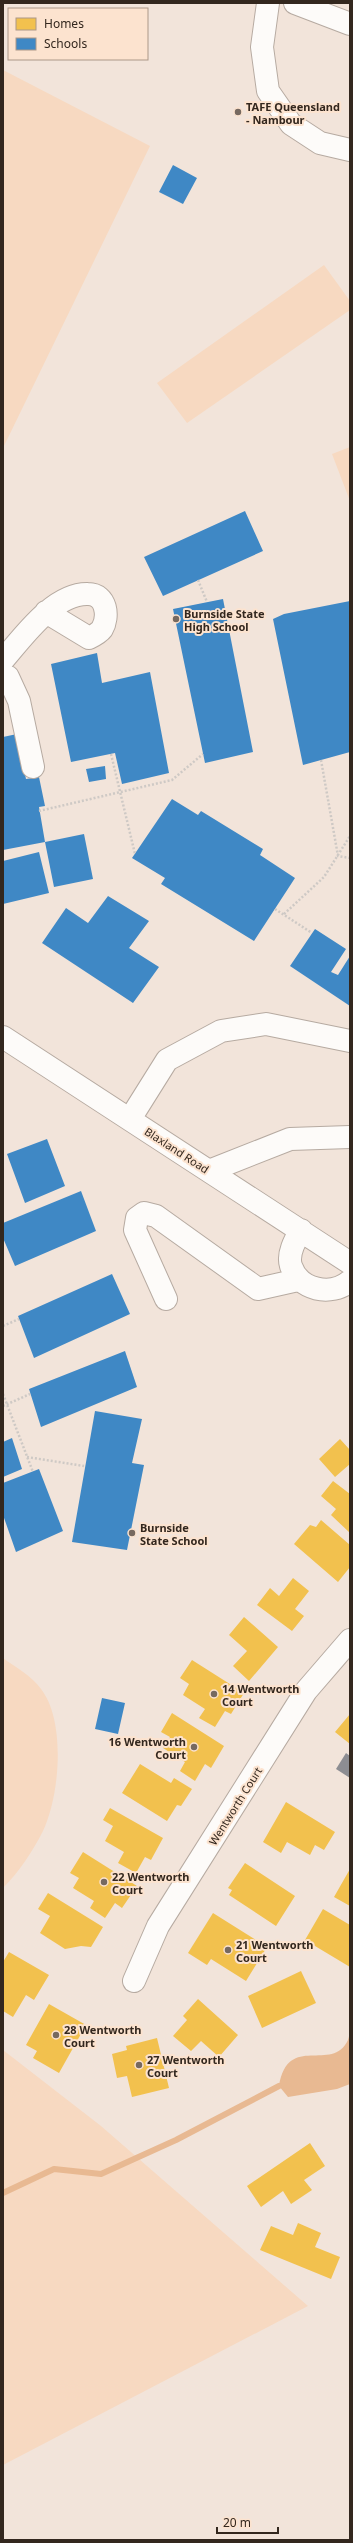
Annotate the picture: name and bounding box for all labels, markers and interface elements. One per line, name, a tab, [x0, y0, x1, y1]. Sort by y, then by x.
legend	[8, 8, 148, 60]
text: Homes	[44, 15, 84, 32]
text: Schools	[44, 35, 87, 52]
place label: TAFE Queensland - Nambour	[246, 99, 340, 127]
marker: TAFE Queensland - Nambour	[233, 107, 243, 117]
place label: Burnside State High School	[184, 606, 265, 634]
marker: Burnside State High School	[171, 614, 181, 624]
street label: Blaxland Road	[142, 1124, 212, 1176]
place label: Burnside State School	[140, 1520, 208, 1548]
marker: Burnside State School	[127, 1528, 137, 1538]
place label: 14 Wentworth Court	[222, 1681, 299, 1709]
marker: 14 Wentworth Court	[209, 1689, 219, 1699]
place label: 16 Wentworth Court	[109, 1734, 186, 1762]
marker: 16 Wentworth Court	[189, 1742, 199, 1752]
street label: Wentworth Court	[205, 1764, 265, 1848]
place label: 22 Wentworth Court	[112, 1869, 189, 1897]
marker: 22 Wentworth Court	[99, 1877, 109, 1887]
place label: 21 Wentworth Court	[236, 1937, 313, 1965]
marker: 21 Wentworth Court	[223, 1945, 233, 1955]
place label: 28 Wentworth Court	[64, 2022, 141, 2050]
marker: 28 Wentworth Court	[51, 2030, 61, 2040]
place label: 27 Wentworth Court	[147, 2052, 224, 2080]
marker: 27 Wentworth Court	[134, 2060, 144, 2070]
scale bar	[217, 2509, 278, 2535]
text: 20 m	[223, 2514, 251, 2531]

